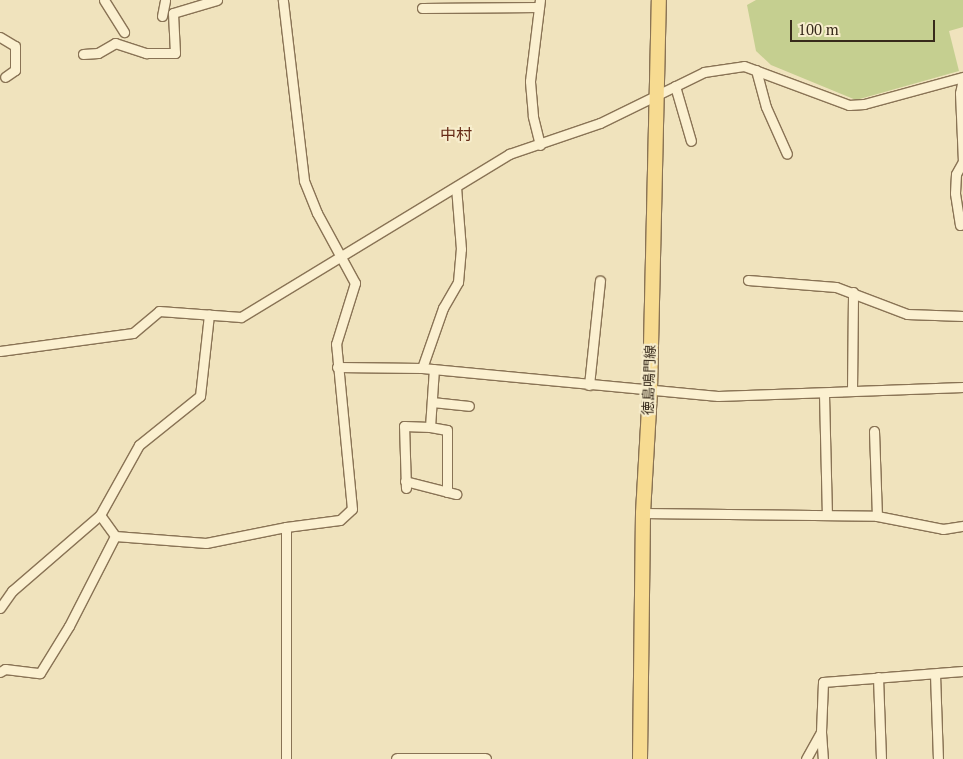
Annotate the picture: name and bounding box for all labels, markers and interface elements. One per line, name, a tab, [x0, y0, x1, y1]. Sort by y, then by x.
scale bar	[793, 10, 938, 42]
text: 100 m	[798, 19, 839, 39]
district label: 中村	[440, 124, 472, 144]
street label: 徳島鳴門線	[639, 345, 659, 415]

